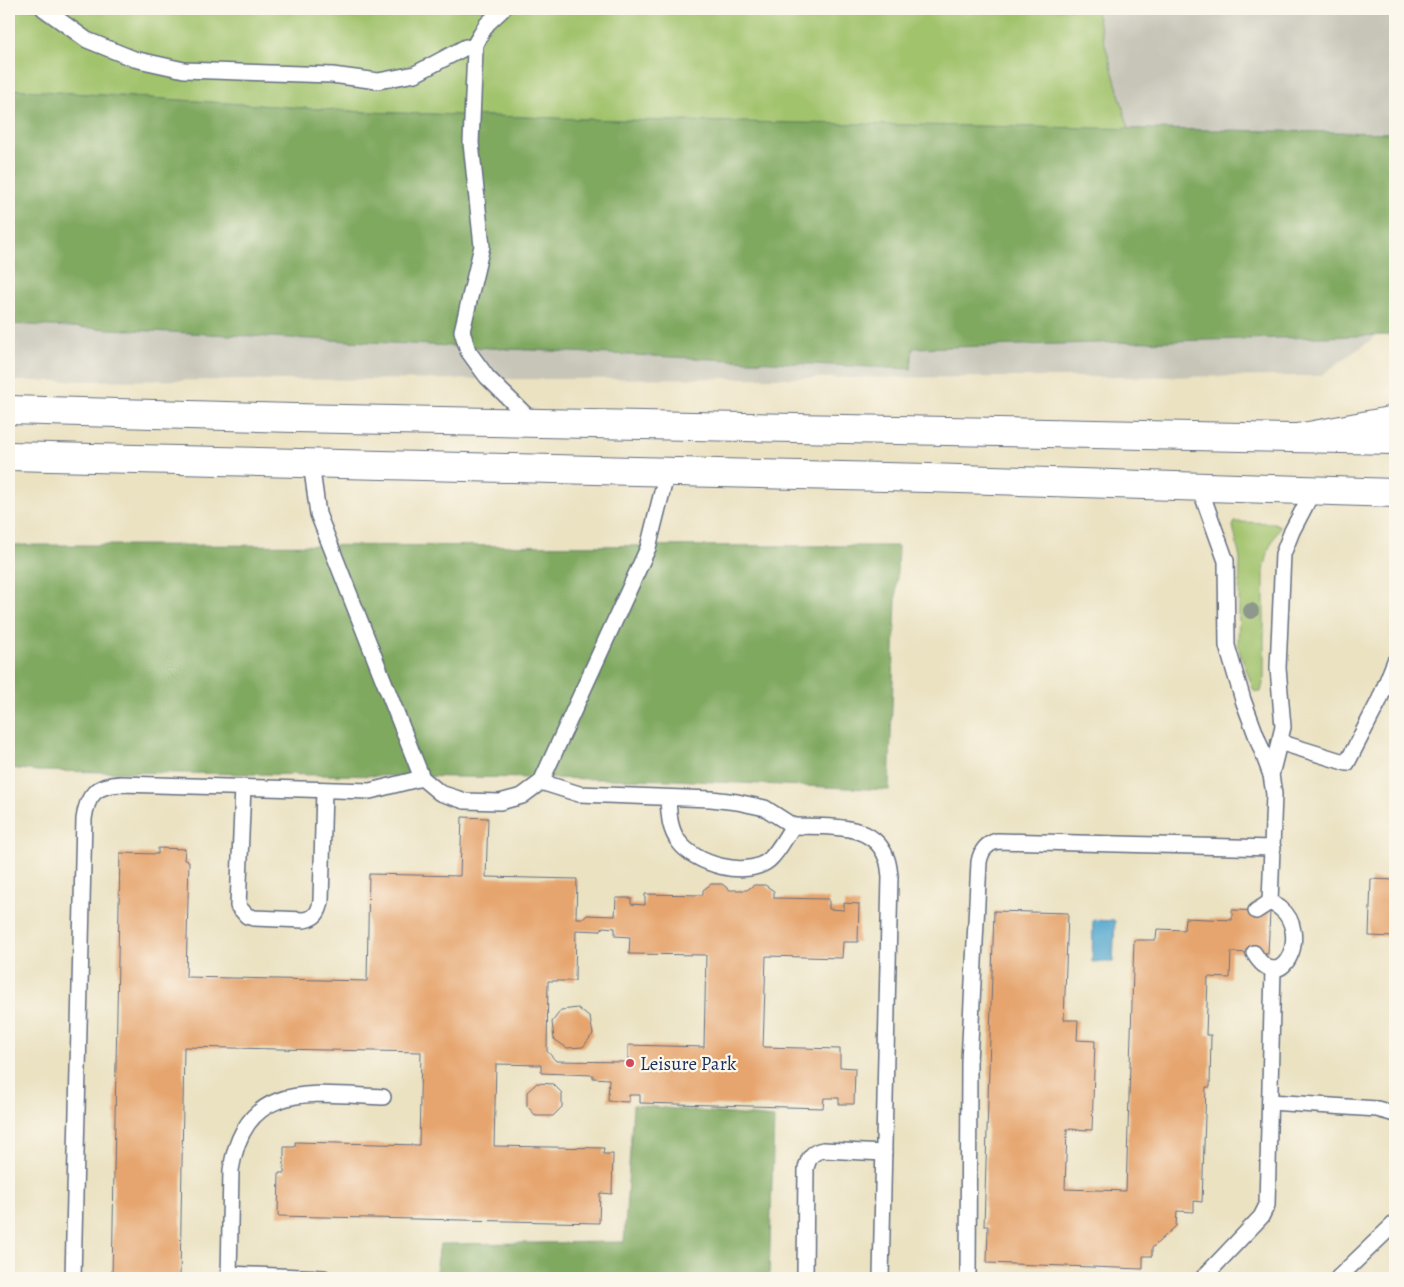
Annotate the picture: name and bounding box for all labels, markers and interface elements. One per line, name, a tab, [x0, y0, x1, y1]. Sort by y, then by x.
place label: Leisure Park	[640, 1051, 737, 1077]
marker: Leisure Park	[624, 1057, 636, 1069]

